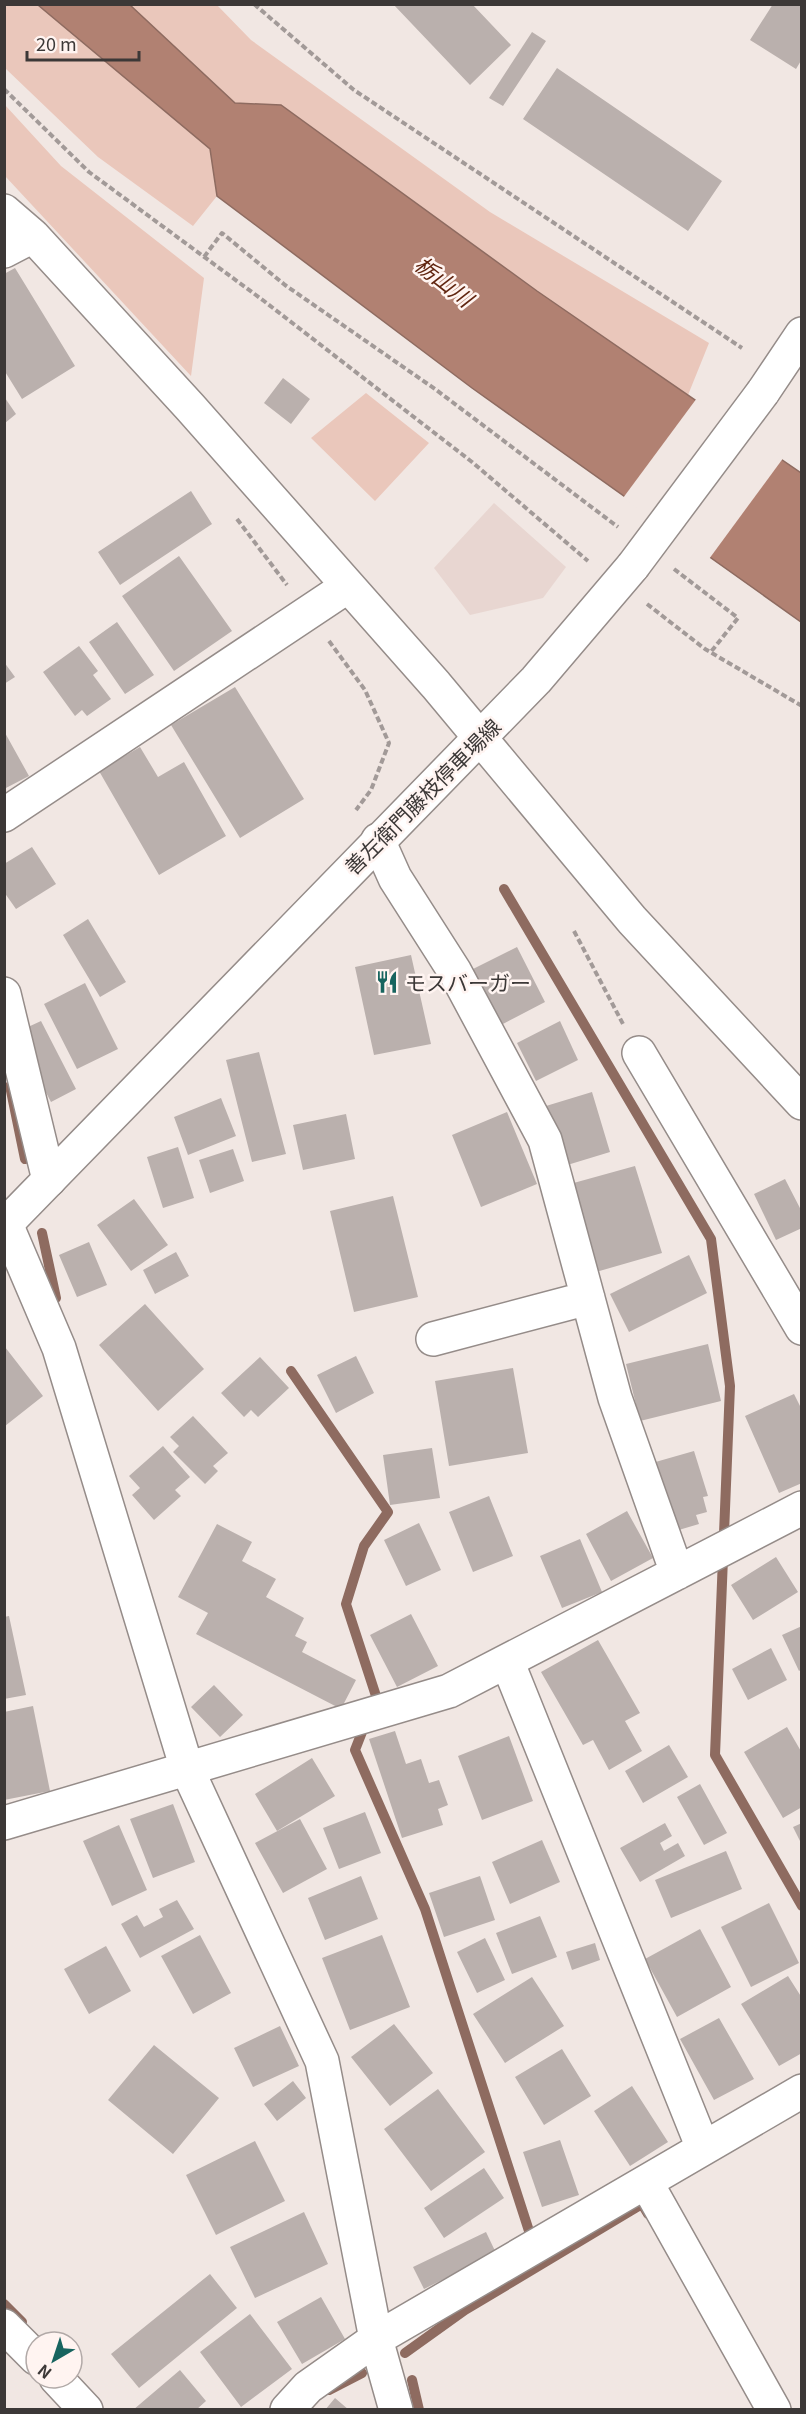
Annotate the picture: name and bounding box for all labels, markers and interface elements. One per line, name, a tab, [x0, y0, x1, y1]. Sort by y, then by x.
scale bar	[27, 24, 140, 62]
text: 20 m	[36, 30, 77, 56]
water label: 栃山川	[409, 247, 482, 314]
street label: 善左衛門藤枝停車場線	[337, 711, 507, 881]
place label: モスバーガー	[405, 967, 531, 997]
restaurant icon: モスバーガー	[374, 969, 400, 995]
north arrow	[24, 2330, 84, 2390]
text: N	[32, 2359, 56, 2386]

